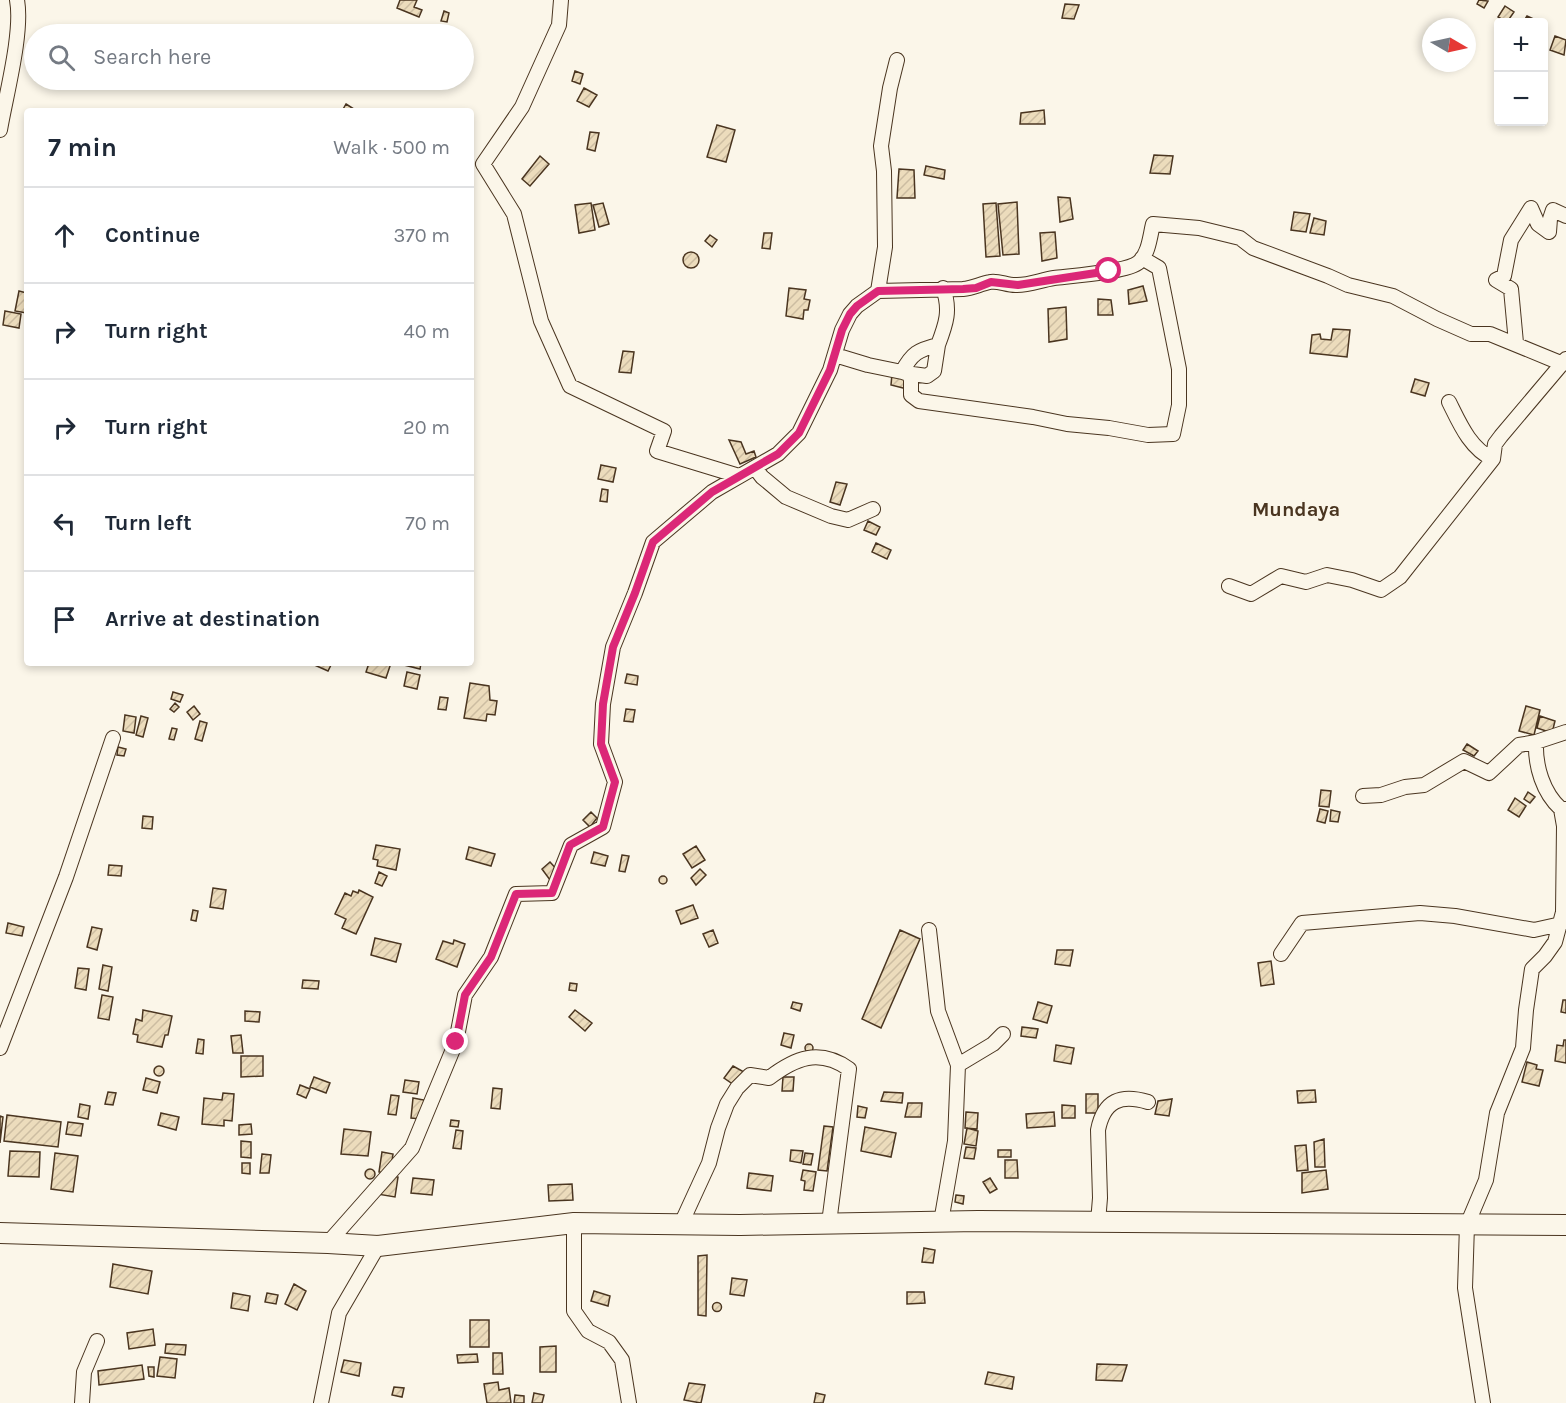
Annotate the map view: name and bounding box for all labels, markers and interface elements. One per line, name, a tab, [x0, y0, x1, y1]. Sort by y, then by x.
north arrow	[1422, 18, 1476, 72]
map controls	[1494, 18, 1548, 126]
button: +	[1494, 18, 1548, 72]
search box	[24, 24, 474, 90]
icon: search	[45, 41, 78, 74]
text: Search here	[93, 44, 211, 70]
button: −	[1494, 72, 1548, 126]
text: 7 min	[48, 132, 117, 163]
text: Walk · 500 m	[333, 136, 450, 159]
icon: ahead	[48, 219, 81, 252]
text: Continue	[105, 222, 200, 248]
text: 370 m	[393, 224, 450, 247]
route start	[1095, 257, 1121, 283]
icon: right	[48, 315, 81, 348]
text: Turn right	[105, 318, 208, 344]
text: 40 m	[404, 320, 450, 343]
icon: right	[48, 411, 81, 444]
text: Turn right	[105, 414, 208, 440]
text: 20 m	[403, 416, 450, 439]
district label: Mundaya	[1252, 498, 1340, 521]
icon: left	[48, 507, 81, 540]
text: Turn left	[105, 510, 192, 536]
text: 70 m	[405, 512, 450, 535]
icon: arrive	[48, 603, 81, 636]
text: Arrive at destination	[105, 606, 320, 632]
route end	[442, 1028, 468, 1054]

